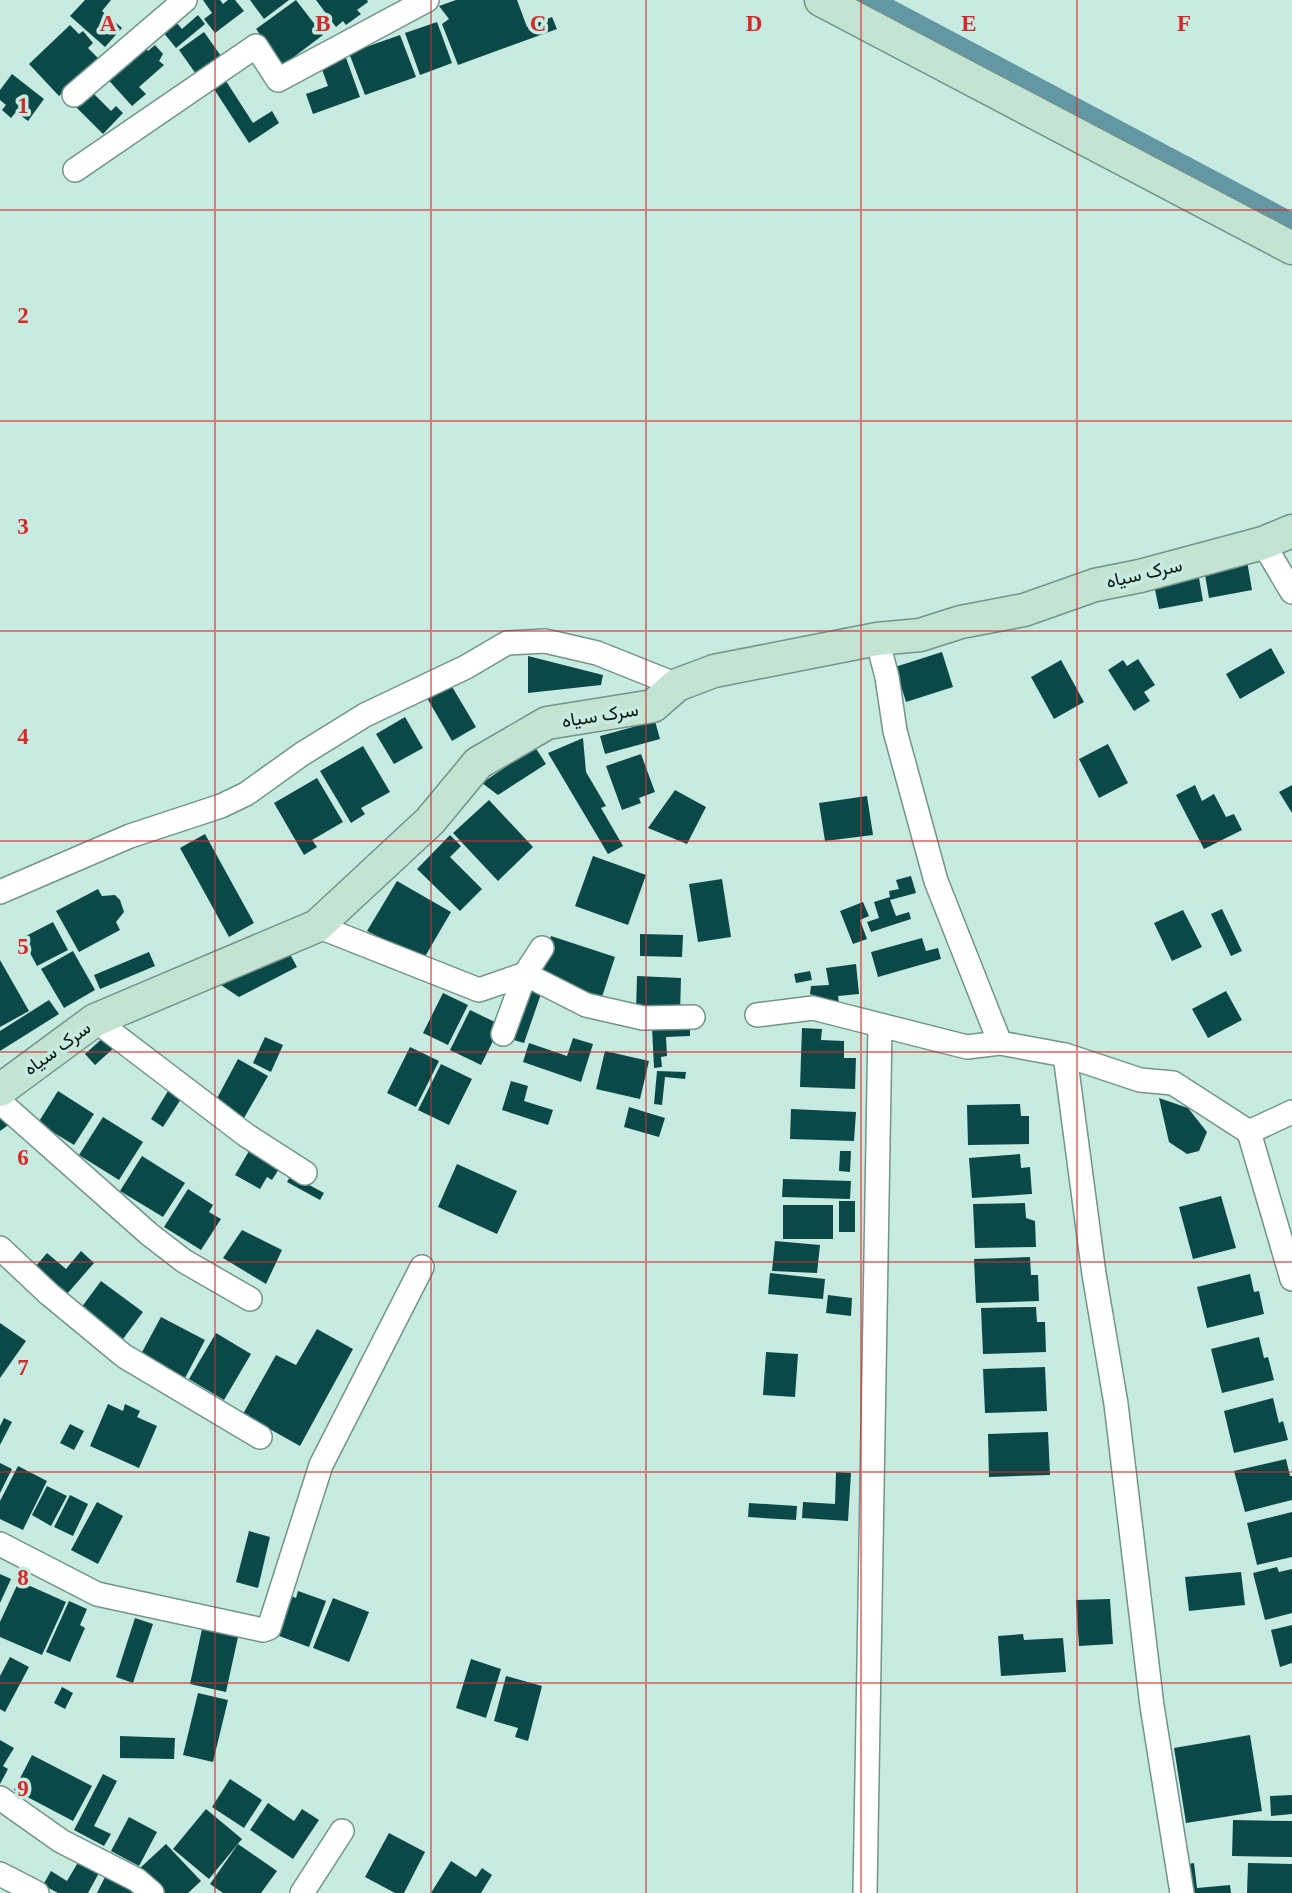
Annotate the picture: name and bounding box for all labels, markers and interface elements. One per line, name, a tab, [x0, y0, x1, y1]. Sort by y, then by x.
text: A	[100, 11, 117, 36]
text: B	[315, 11, 331, 36]
text: C	[530, 11, 546, 36]
text: D	[746, 11, 762, 36]
text: E	[961, 11, 977, 36]
text: F	[1177, 11, 1191, 36]
text: 1	[17, 93, 29, 118]
text: 2	[17, 303, 29, 328]
text: 3	[17, 514, 29, 539]
street label: سرک سیاه	[1104, 554, 1184, 593]
street label: سرک سیاه	[560, 699, 640, 732]
text: 4	[17, 724, 29, 749]
text: 5	[17, 934, 29, 959]
street label: سرک سیاه	[19, 1017, 95, 1080]
text: 6	[17, 1145, 29, 1170]
text: 7	[17, 1355, 29, 1380]
text: 8	[17, 1565, 29, 1590]
text: 9	[17, 1776, 29, 1801]

